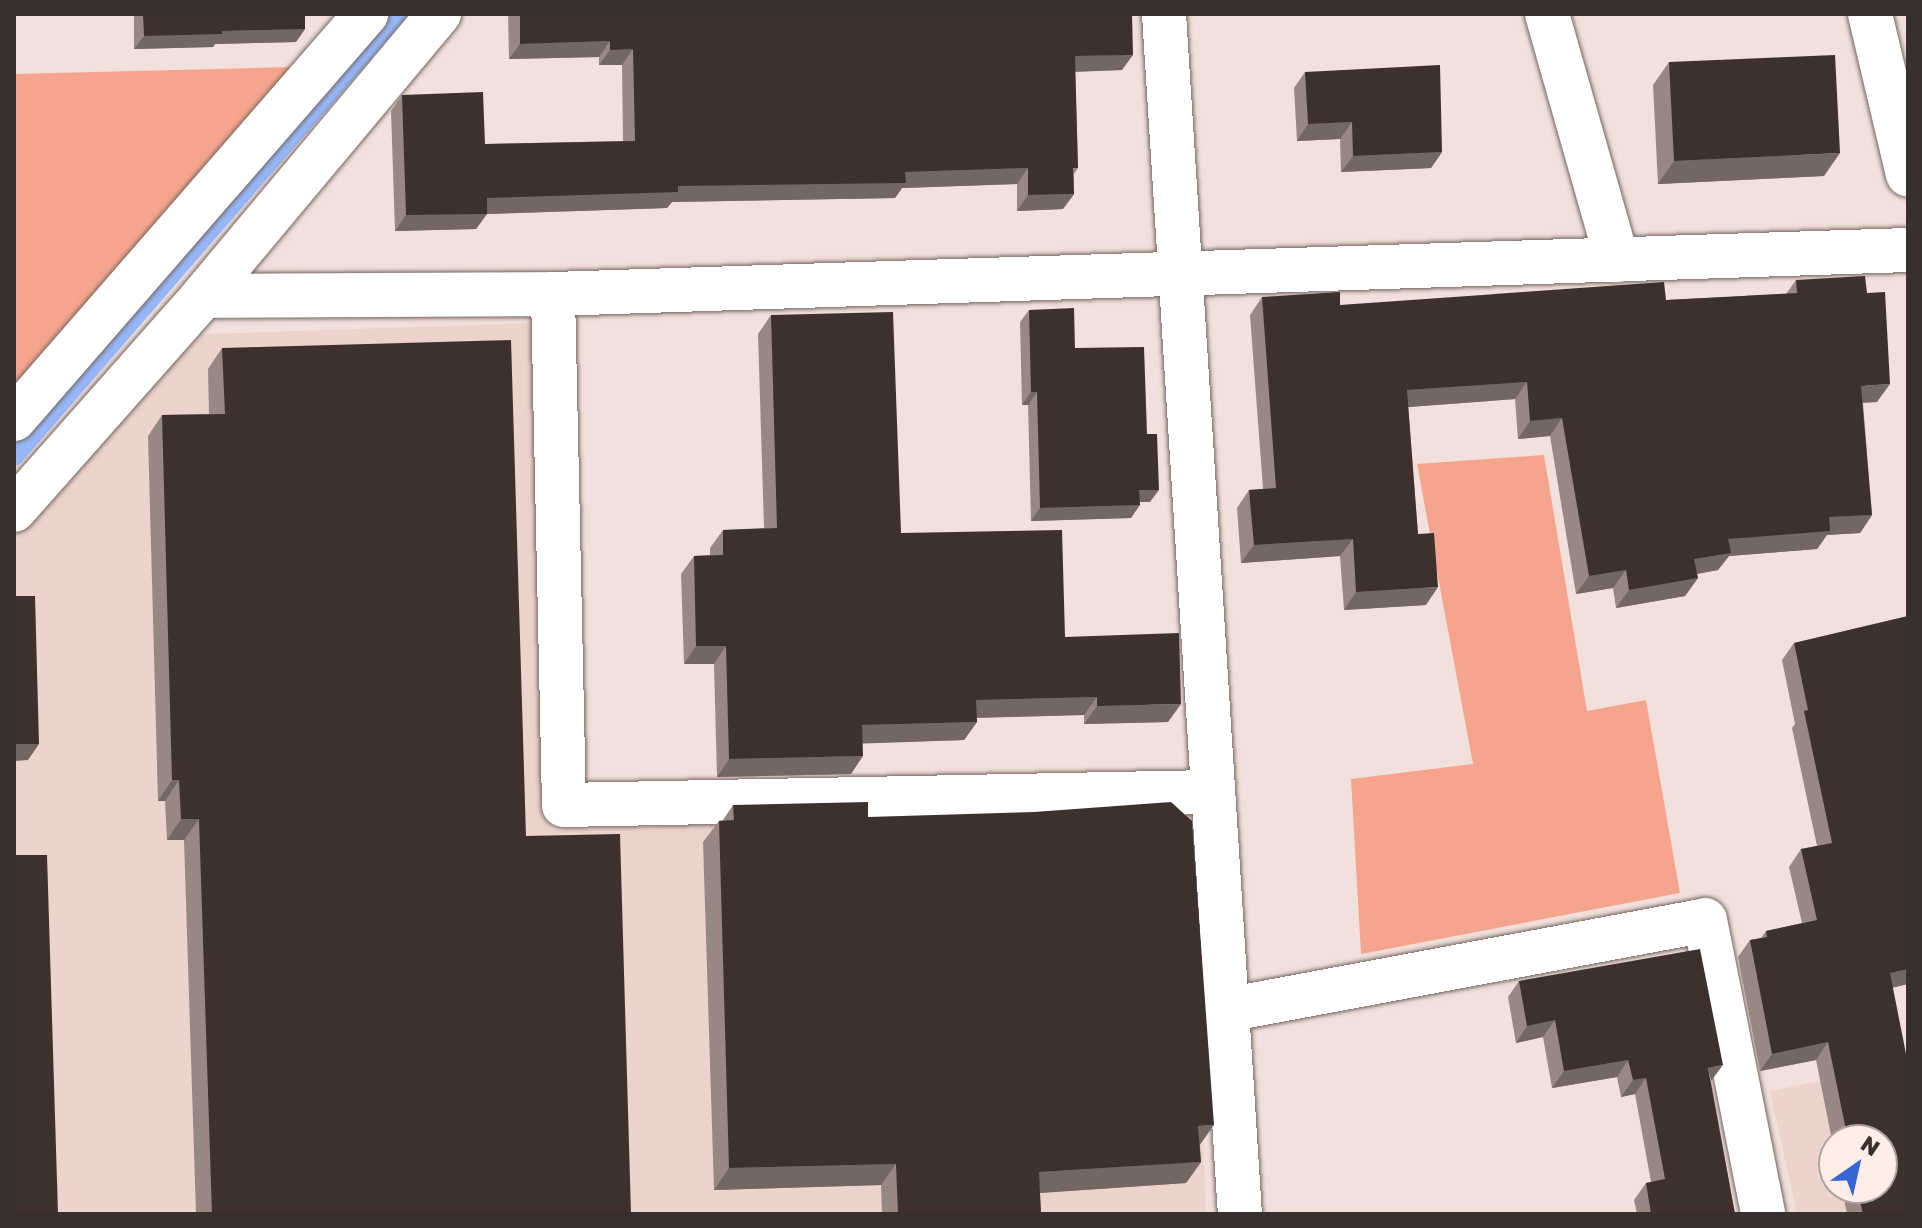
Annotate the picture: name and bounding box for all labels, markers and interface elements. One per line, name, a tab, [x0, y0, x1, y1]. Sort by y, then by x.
north arrow	[1818, 1124, 1898, 1204]
text: N	[1856, 1129, 1885, 1161]

